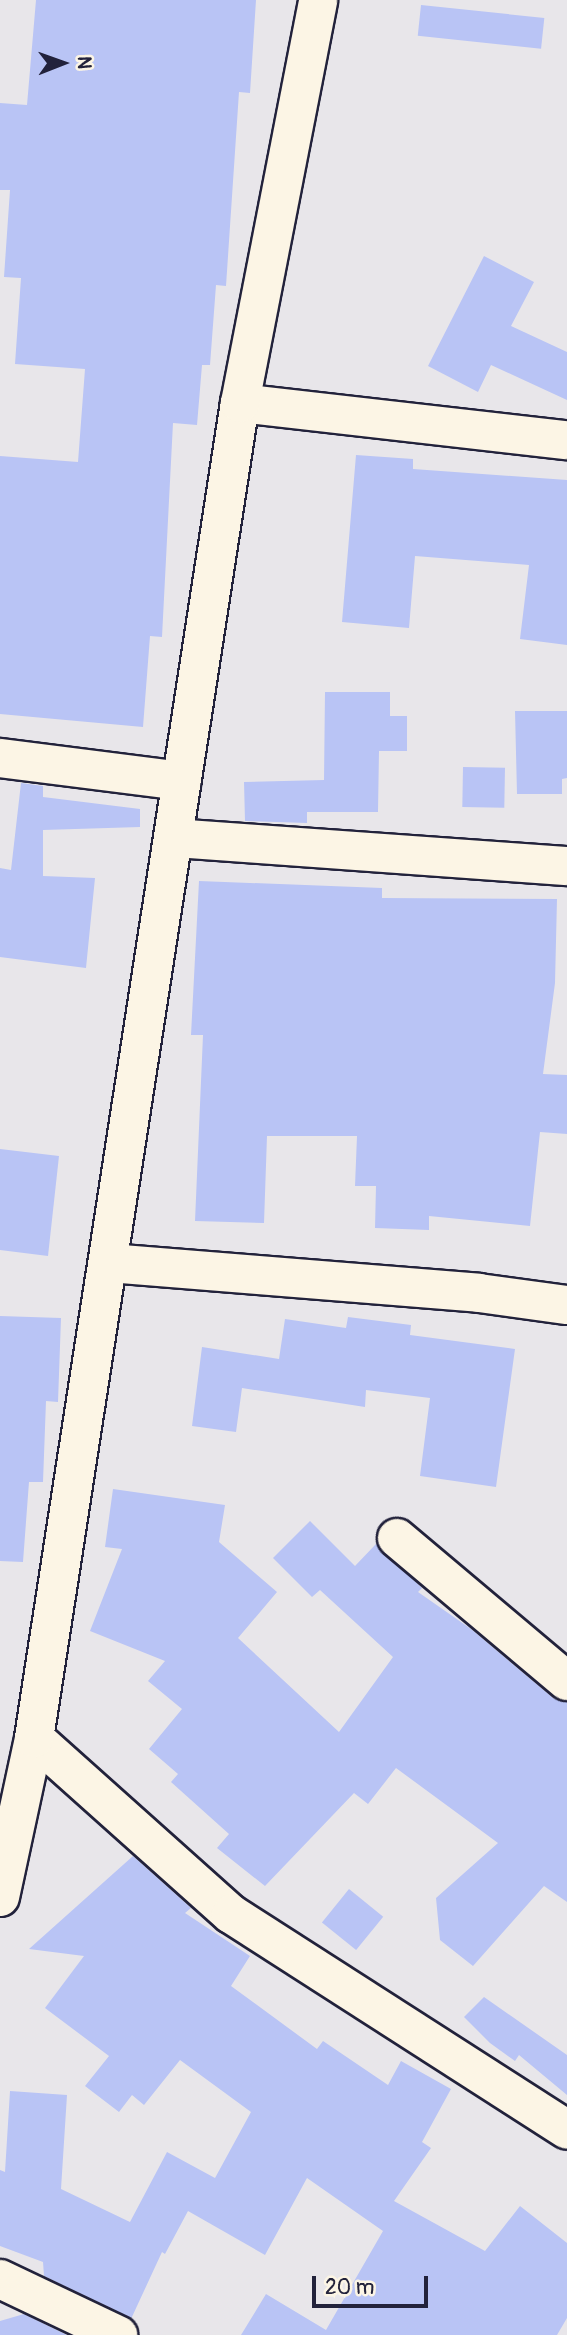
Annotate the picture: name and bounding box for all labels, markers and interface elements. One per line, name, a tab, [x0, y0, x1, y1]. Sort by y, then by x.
north arrow	[28, 28, 98, 98]
text: N	[72, 56, 96, 69]
scale bar	[315, 2262, 430, 2306]
text: 20 m	[325, 2274, 374, 2301]

